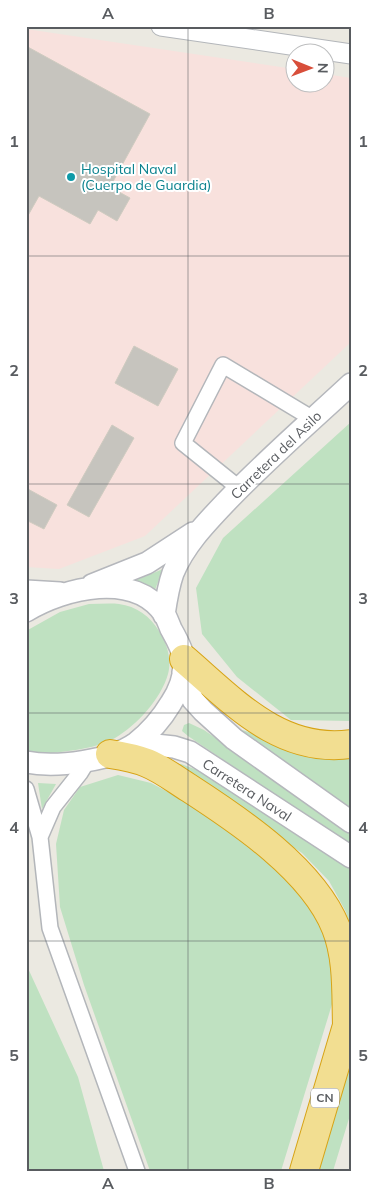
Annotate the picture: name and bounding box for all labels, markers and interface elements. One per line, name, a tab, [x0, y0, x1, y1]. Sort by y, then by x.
text: A	[102, 3, 114, 23]
text: B	[263, 3, 275, 23]
north arrow	[284, 42, 334, 92]
text: N	[314, 63, 332, 74]
text: 1	[9, 131, 19, 151]
text: 1	[358, 131, 368, 151]
place label: Hospital Naval (Cuerpo de Guardia)	[81, 160, 212, 194]
marker: Hospital Naval (Cuerpo de Guardia)	[65, 171, 77, 183]
text: 2	[9, 360, 19, 380]
text: 2	[358, 360, 368, 380]
street label: Carretera del Asilo	[227, 407, 325, 503]
text: 3	[9, 588, 19, 608]
text: 3	[358, 588, 368, 608]
street label: Carretera Naval	[199, 754, 295, 826]
text: 4	[9, 817, 19, 837]
text: 4	[358, 817, 368, 837]
text: 5	[9, 1045, 19, 1065]
text: 5	[358, 1045, 368, 1065]
road number: CN	[311, 1088, 339, 1108]
text: A	[102, 1173, 114, 1193]
text: B	[263, 1173, 275, 1193]

